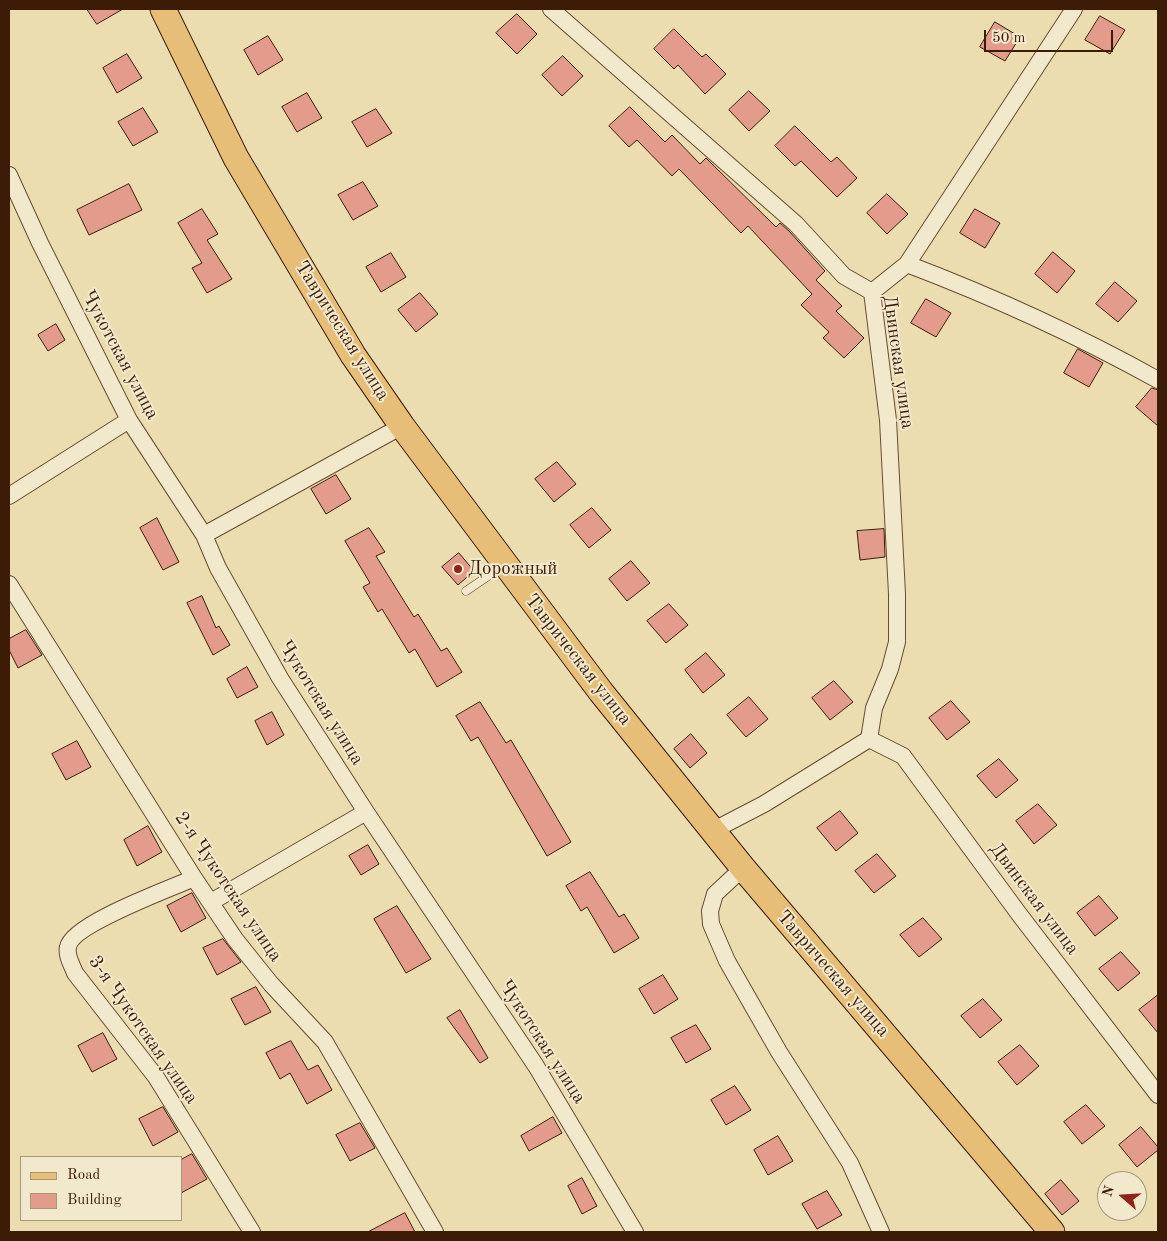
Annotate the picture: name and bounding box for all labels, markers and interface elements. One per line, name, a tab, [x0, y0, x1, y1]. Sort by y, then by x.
scale bar	[987, 20, 1116, 52]
text: 50 m	[992, 31, 1026, 46]
street label: Таврическая улица	[290, 257, 394, 405]
street label: Чукотская улица	[76, 287, 164, 423]
street label: Двинская улица	[877, 294, 919, 430]
place label: Дорожный	[468, 558, 558, 580]
marker: Дорожный	[452, 563, 464, 575]
street label: Таврическая улица	[520, 590, 636, 730]
street label: Чукотская улица	[273, 636, 369, 770]
street label: 2-я Чукотская улица	[169, 808, 287, 966]
street label: Двинская улица	[984, 838, 1084, 960]
street label: Таврическая улица	[772, 906, 894, 1042]
street label: 3-я Чукотская улица	[83, 951, 203, 1109]
street label: Чукотская улица	[494, 976, 590, 1108]
legend	[20, 1156, 182, 1221]
text: Road	[67, 1168, 100, 1183]
north arrow	[1097, 1171, 1147, 1221]
text: N	[1100, 1184, 1117, 1199]
text: Building	[67, 1193, 122, 1208]

